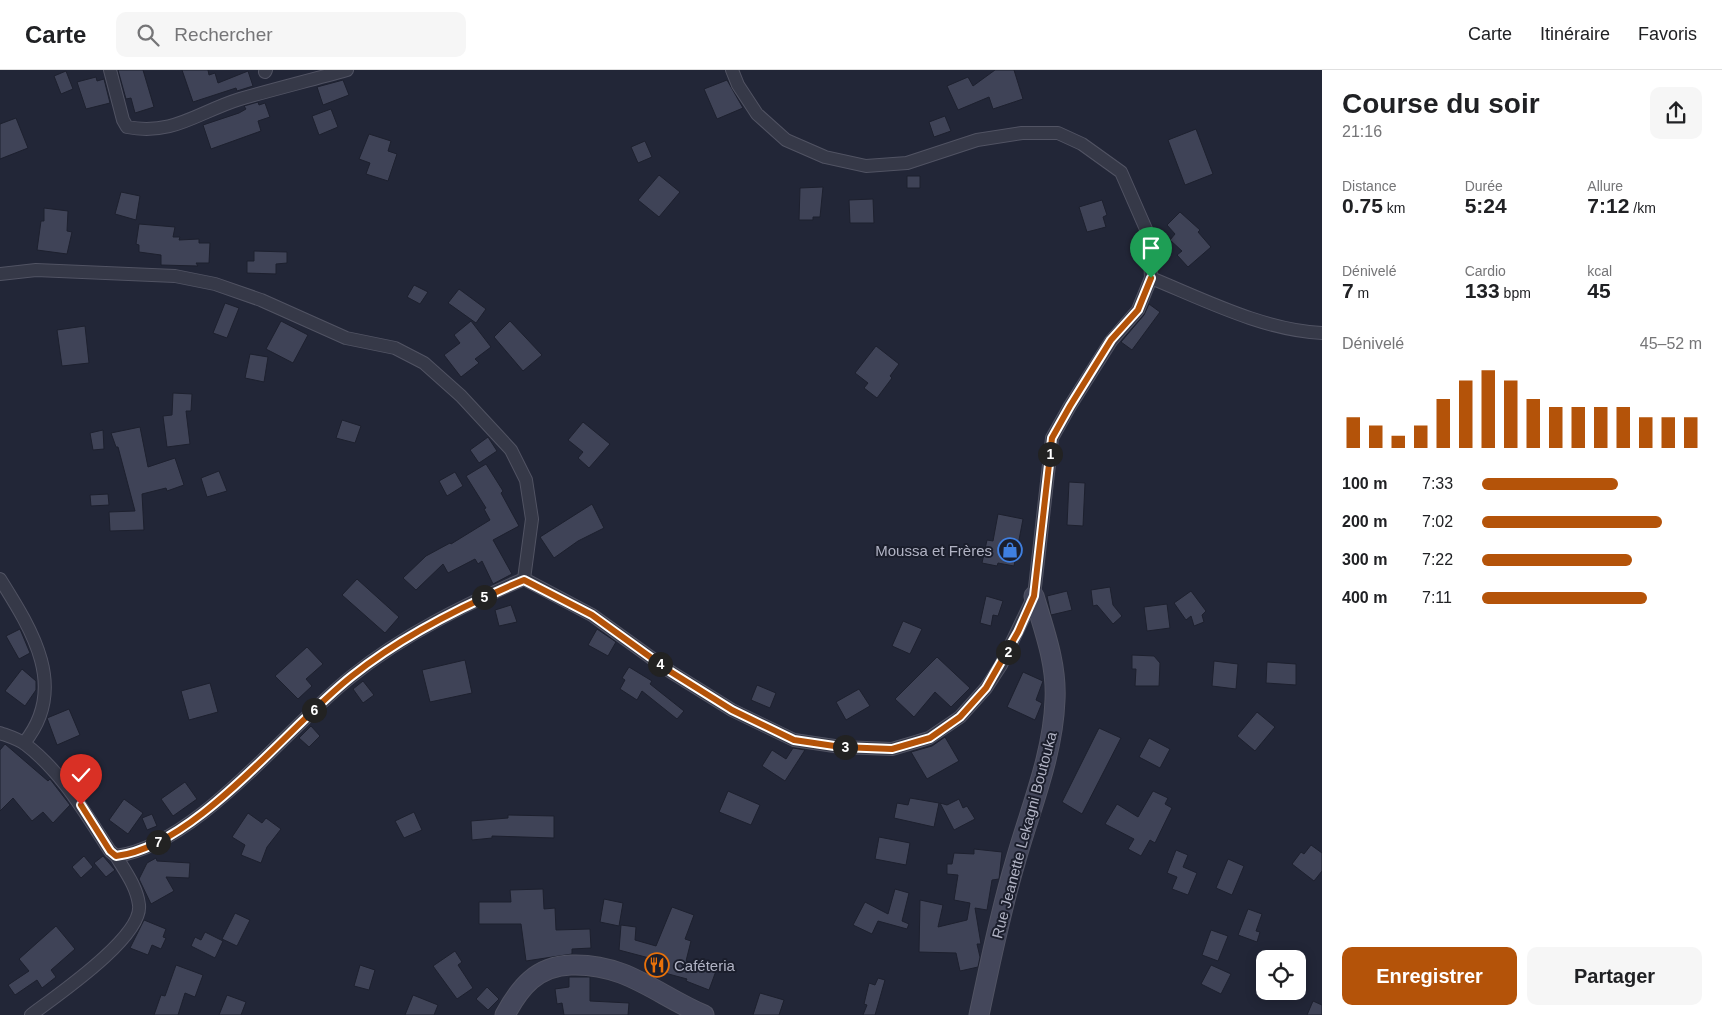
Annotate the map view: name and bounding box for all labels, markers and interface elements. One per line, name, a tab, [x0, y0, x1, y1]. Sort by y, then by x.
search box	[116, 12, 466, 57]
text: Carte	[25, 21, 86, 48]
icon: search	[134, 21, 162, 49]
text: Rechercher	[174, 24, 273, 45]
text: Carte	[1468, 24, 1512, 44]
text: Itinéraire	[1540, 24, 1610, 44]
text: Favoris	[1638, 24, 1697, 44]
button: share	[1650, 87, 1702, 139]
text: Course du soir	[1342, 88, 1540, 119]
text: 21:16	[1342, 123, 1382, 140]
text: Distance	[1342, 178, 1396, 194]
text: Durée	[1465, 178, 1503, 194]
text: Allure	[1587, 178, 1623, 194]
text: 0.75	[1342, 194, 1383, 217]
text: 5:24	[1465, 194, 1507, 217]
text: 7:12	[1587, 194, 1629, 217]
text: km	[1383, 200, 1405, 216]
text: /km	[1629, 200, 1656, 216]
pin	[1130, 227, 1172, 278]
icon: arrive	[1137, 234, 1165, 262]
text: Dénivelé	[1342, 263, 1396, 279]
text: Cardio	[1465, 263, 1506, 279]
text: kcal	[1587, 263, 1612, 279]
text: 7	[1342, 279, 1354, 302]
text: 133	[1465, 279, 1500, 302]
text: 45	[1587, 279, 1611, 302]
text: m	[1354, 285, 1369, 301]
text: bpm	[1500, 285, 1531, 301]
text: Dénivelé	[1342, 335, 1404, 352]
text: 45–52 m	[1640, 335, 1702, 352]
pin: 1	[1038, 442, 1062, 466]
text: 1	[1047, 446, 1054, 462]
text: 100 m	[1342, 475, 1387, 492]
text: 7:33	[1422, 475, 1453, 492]
text: 200 m	[1342, 513, 1387, 530]
text: 7:02	[1422, 513, 1453, 530]
shop icon: Moussa et Frères	[997, 537, 1023, 563]
place label: Moussa et Frères	[875, 542, 992, 559]
text: 300 m	[1342, 551, 1387, 568]
text: 7:22	[1422, 551, 1453, 568]
pin: 5	[472, 584, 496, 610]
text: 5	[481, 589, 488, 605]
text: 400 m	[1342, 589, 1387, 606]
text: 7:11	[1422, 589, 1452, 606]
pin: 2	[996, 640, 1020, 664]
text: 2	[1005, 644, 1012, 660]
pin: 4	[648, 652, 672, 676]
text: 4	[657, 656, 664, 672]
pin: 6	[302, 698, 326, 722]
text: 6	[311, 702, 318, 718]
street label: Rue Jeanette Lekagni Boutouka	[988, 729, 1060, 940]
pin: 3	[832, 734, 858, 760]
text: 3	[842, 739, 849, 755]
pin	[60, 754, 102, 805]
icon: check	[67, 761, 95, 789]
pin: 7	[146, 830, 170, 854]
text: 7	[155, 834, 162, 850]
button: Enregistrer	[1342, 947, 1517, 1005]
button: Partager	[1527, 947, 1702, 1005]
map controls	[1256, 950, 1306, 1000]
button: locate	[1256, 950, 1306, 1000]
restaurant icon: Caféteria	[644, 952, 670, 978]
place label: Caféteria	[674, 957, 736, 974]

